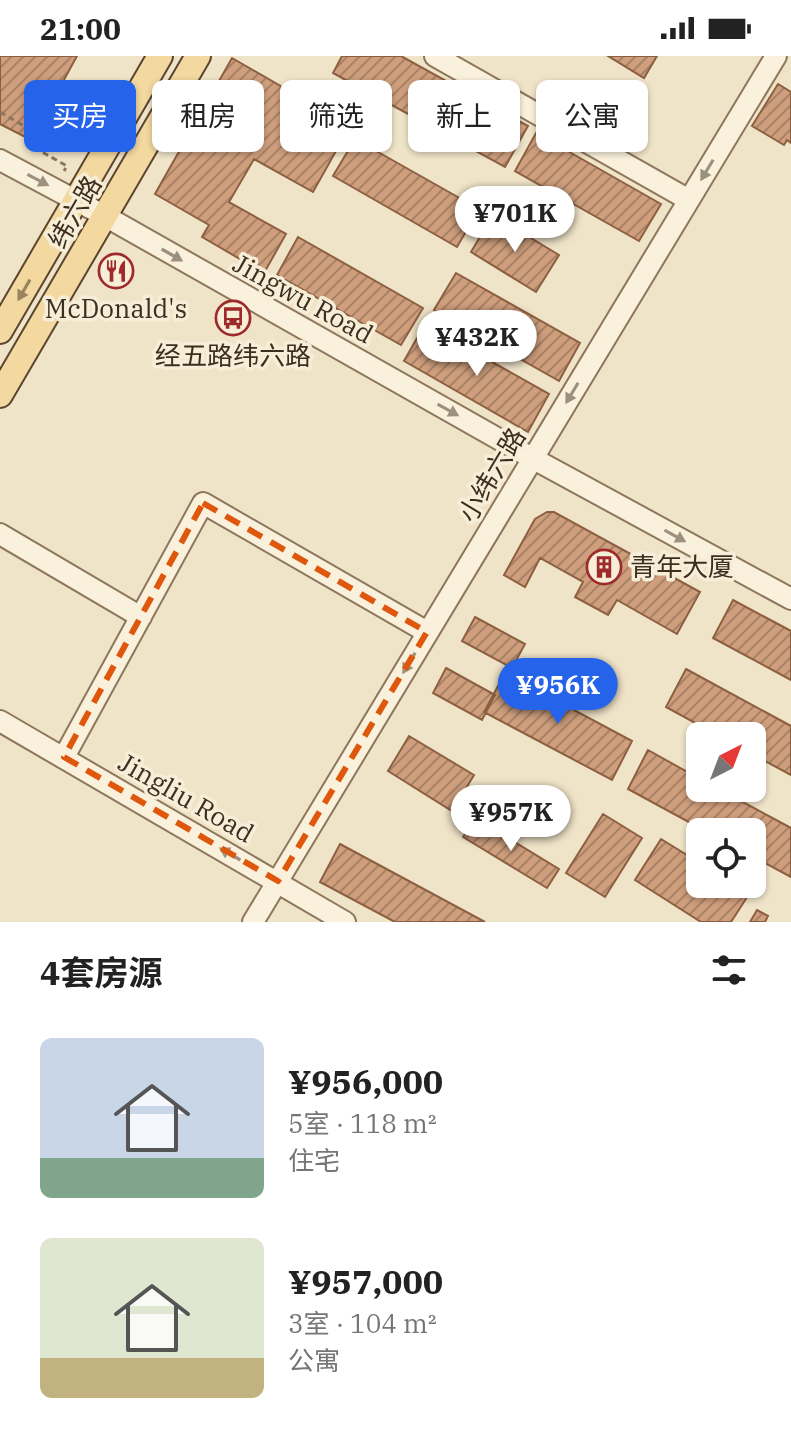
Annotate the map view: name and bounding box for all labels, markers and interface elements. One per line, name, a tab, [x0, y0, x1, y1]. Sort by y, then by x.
text: 21:00	[40, 9, 121, 48]
chip: 买房	[24, 80, 136, 152]
chip: 租房	[152, 80, 264, 152]
chip: 筛选	[280, 80, 392, 152]
chip: 新上	[408, 80, 520, 152]
chip: 公寓	[536, 80, 648, 152]
one-way arrow	[700, 159, 714, 181]
street label: 纬六路	[40, 169, 108, 254]
one-way arrow	[26, 174, 49, 187]
pin: ¥701K	[459, 186, 571, 254]
text: ¥701K	[473, 195, 557, 229]
street label: Jingwu Road	[227, 246, 380, 351]
one-way arrow	[161, 248, 184, 262]
restaurant icon: McDonald's	[97, 252, 135, 290]
one-way arrow	[17, 279, 31, 301]
place label: McDonald's	[45, 291, 187, 325]
bus stop icon: 经五路纬六路	[214, 299, 252, 337]
pin: ¥432K	[421, 310, 533, 378]
text: ¥432K	[435, 319, 519, 353]
place label: 经五路纬六路	[155, 338, 311, 372]
one-way arrow	[565, 382, 579, 404]
one-way arrow	[436, 404, 459, 417]
street label: 小纬六路	[450, 421, 533, 528]
one-way arrow	[664, 529, 687, 543]
building icon: 青年大厦	[585, 548, 623, 586]
place label: 青年大厦	[630, 549, 734, 583]
one-way arrow	[402, 652, 416, 674]
pin: ¥956K	[502, 658, 614, 726]
text: ¥956K	[516, 667, 600, 701]
north arrow	[686, 722, 766, 802]
map controls	[686, 722, 766, 898]
street label: Jingliu Road	[113, 745, 260, 850]
pin: ¥957K	[455, 785, 567, 853]
text: ¥957K	[469, 794, 553, 828]
button: locate	[686, 818, 766, 898]
one-way arrow	[219, 847, 241, 861]
icon: filters	[707, 948, 751, 992]
text: 4套房源	[40, 950, 162, 994]
text: ¥956,000	[288, 1059, 443, 1103]
icon: home	[104, 1070, 200, 1166]
text: 5室 · 118 m²	[288, 1106, 437, 1140]
text: 住宅	[288, 1143, 340, 1177]
text: ¥957,000	[288, 1259, 443, 1303]
icon: home	[104, 1270, 200, 1366]
text: 3室 · 104 m²	[288, 1306, 437, 1340]
text: 公寓	[288, 1343, 340, 1377]

